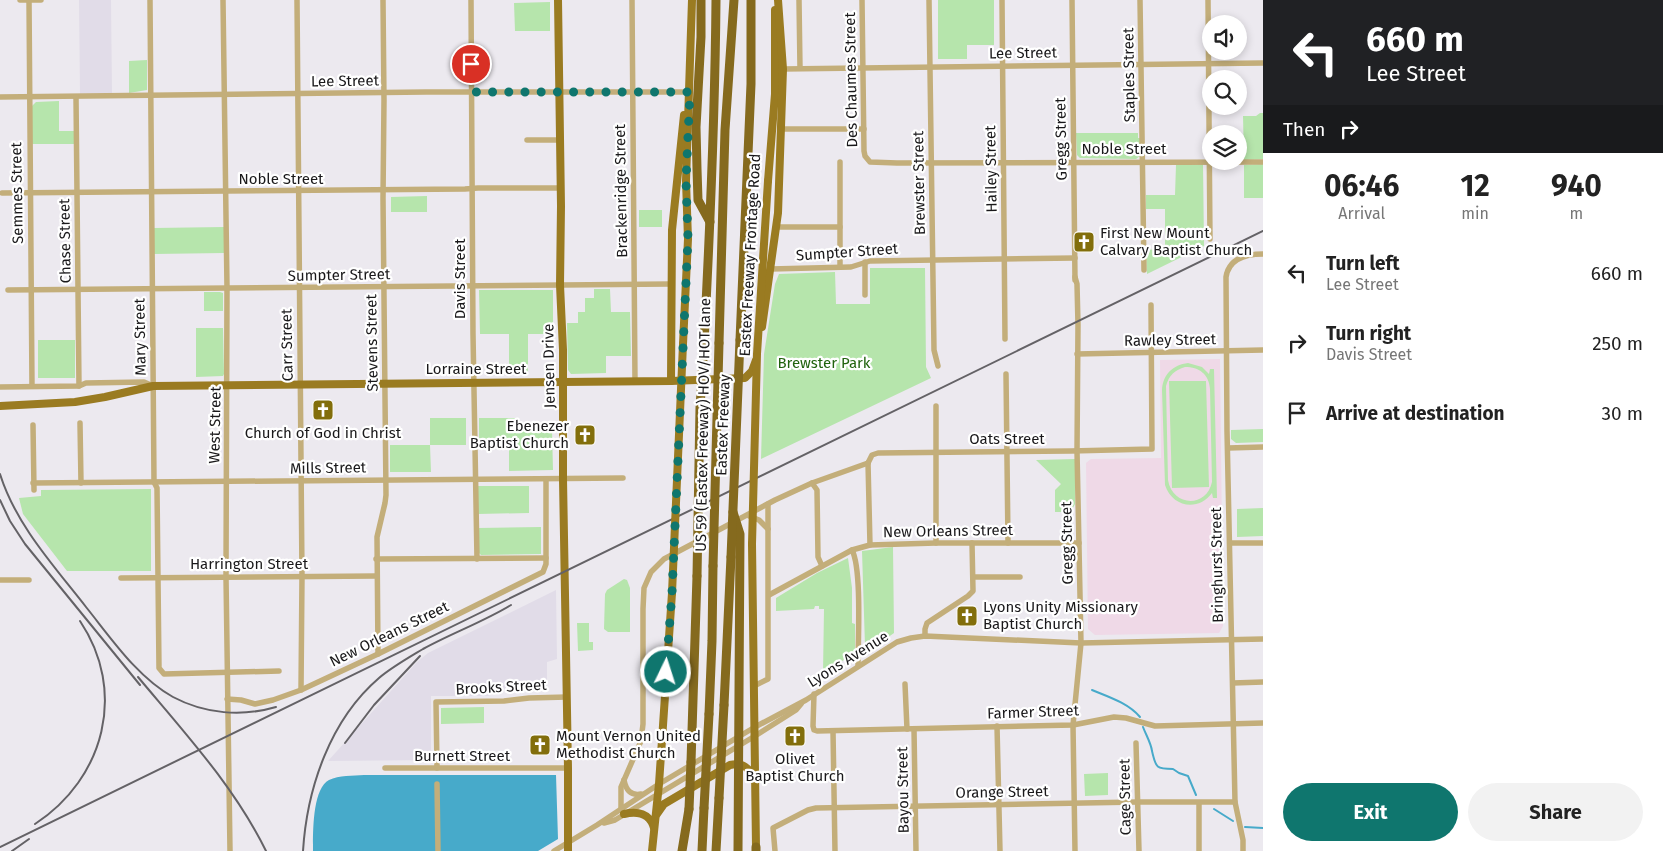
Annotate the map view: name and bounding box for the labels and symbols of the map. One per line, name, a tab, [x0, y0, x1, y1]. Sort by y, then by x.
street label: Des Chaumes Street	[841, 12, 861, 148]
street label: Staples Street	[1119, 27, 1139, 123]
pin	[450, 43, 492, 85]
street label: Lee Street	[989, 43, 1058, 63]
street label: Lee Street	[311, 71, 380, 91]
street label: Gregg Street	[1051, 97, 1071, 181]
street label: Brackenridge Street	[611, 123, 631, 258]
street label: Hailey Street	[981, 125, 1001, 213]
street label: Brewster Street	[909, 130, 929, 235]
street label: Noble Street	[1081, 140, 1167, 158]
street label: Semmes Street	[7, 141, 27, 244]
street label: Eastex Freeway Frontage Road	[736, 153, 764, 357]
street label: Noble Street	[238, 170, 324, 188]
street label: Chase Street	[55, 198, 75, 284]
place label: First New Mount Calvary Baptist Church	[1100, 224, 1252, 259]
church icon: First New Mount Calvary Baptist Church	[1072, 230, 1096, 254]
street label: Davis Street	[451, 238, 469, 319]
street label: Sumpter Street	[795, 239, 899, 265]
street label: Sumpter Street	[288, 265, 391, 285]
street label: Stevens Street	[362, 294, 382, 392]
street label: Mary Street	[130, 297, 150, 376]
street label: US 59 (Eastex Freeway) HOV/HOT lane	[692, 298, 714, 552]
street label: Carr Street	[277, 308, 297, 381]
street label: Jensen Drive	[539, 324, 559, 408]
street label: Rawley Street	[1124, 330, 1217, 350]
park label: Brewster Park	[777, 354, 871, 372]
street label: Lorraine Street	[426, 360, 527, 378]
street label: Eastex Freeway	[712, 373, 734, 476]
street label: West Street	[205, 386, 225, 464]
church icon: Church of God in Christ	[311, 398, 335, 422]
place label: Ebenezer Baptist Church	[470, 417, 569, 452]
church icon: Ebenezer Baptist Church	[573, 423, 597, 447]
place label: Church of God in Christ	[245, 424, 402, 442]
street label: Oats Street	[969, 430, 1045, 448]
street label: Mills Street	[290, 458, 367, 478]
street label: Gregg Street	[1057, 501, 1077, 585]
street label: Bringhurst Street	[1207, 506, 1227, 623]
street label: New Orleans Street	[883, 521, 1014, 541]
street label: Harrington Street	[190, 555, 309, 573]
street label: New Orleans Street	[326, 597, 452, 671]
place label: Lyons Unity Missionary Baptist Church	[983, 598, 1138, 633]
church icon: Lyons Unity Missionary Baptist Church	[955, 604, 979, 628]
street label: Lyons Avenue	[804, 627, 892, 691]
position arrow	[639, 645, 691, 697]
street label: Brooks Street	[455, 676, 548, 698]
street label: Farmer Street	[987, 701, 1080, 723]
church icon: Olivet Baptist Church	[783, 724, 807, 748]
place label: Mount Vernon United Methodist Church	[556, 727, 701, 762]
church icon: Mount Vernon United Methodist Church	[528, 733, 552, 757]
street label: Bayou Street	[893, 746, 913, 833]
street label: Burnett Street	[414, 747, 511, 765]
place label: Olivet Baptist Church	[745, 750, 845, 785]
street label: Cage Street	[1115, 758, 1135, 835]
street label: Orange Street	[955, 782, 1049, 802]

